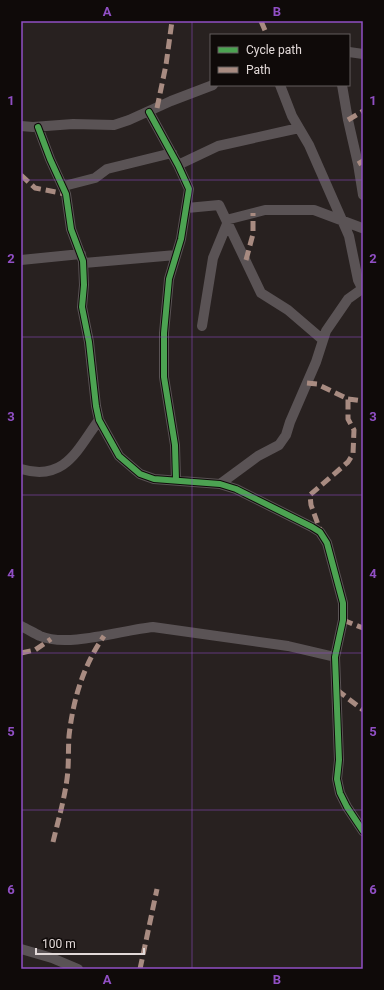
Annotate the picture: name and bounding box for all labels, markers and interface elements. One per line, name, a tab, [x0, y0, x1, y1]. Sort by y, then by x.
text: A	[103, 4, 112, 19]
text: B	[273, 4, 281, 19]
legend	[210, 34, 350, 86]
text: Cycle path	[246, 43, 302, 57]
text: Path	[246, 63, 271, 77]
text: 1	[7, 93, 15, 108]
text: 1	[369, 93, 377, 108]
text: 2	[7, 251, 15, 266]
text: 2	[369, 251, 377, 266]
text: 3	[7, 409, 15, 424]
text: 3	[369, 409, 377, 424]
text: 4	[7, 566, 15, 581]
text: 4	[369, 566, 377, 581]
text: 5	[7, 724, 15, 739]
text: 5	[369, 724, 377, 739]
text: 6	[7, 882, 15, 897]
text: 6	[369, 882, 377, 897]
scale bar	[36, 930, 144, 956]
text: 100 m	[42, 937, 76, 951]
text: A	[103, 972, 112, 987]
text: B	[273, 972, 281, 987]

